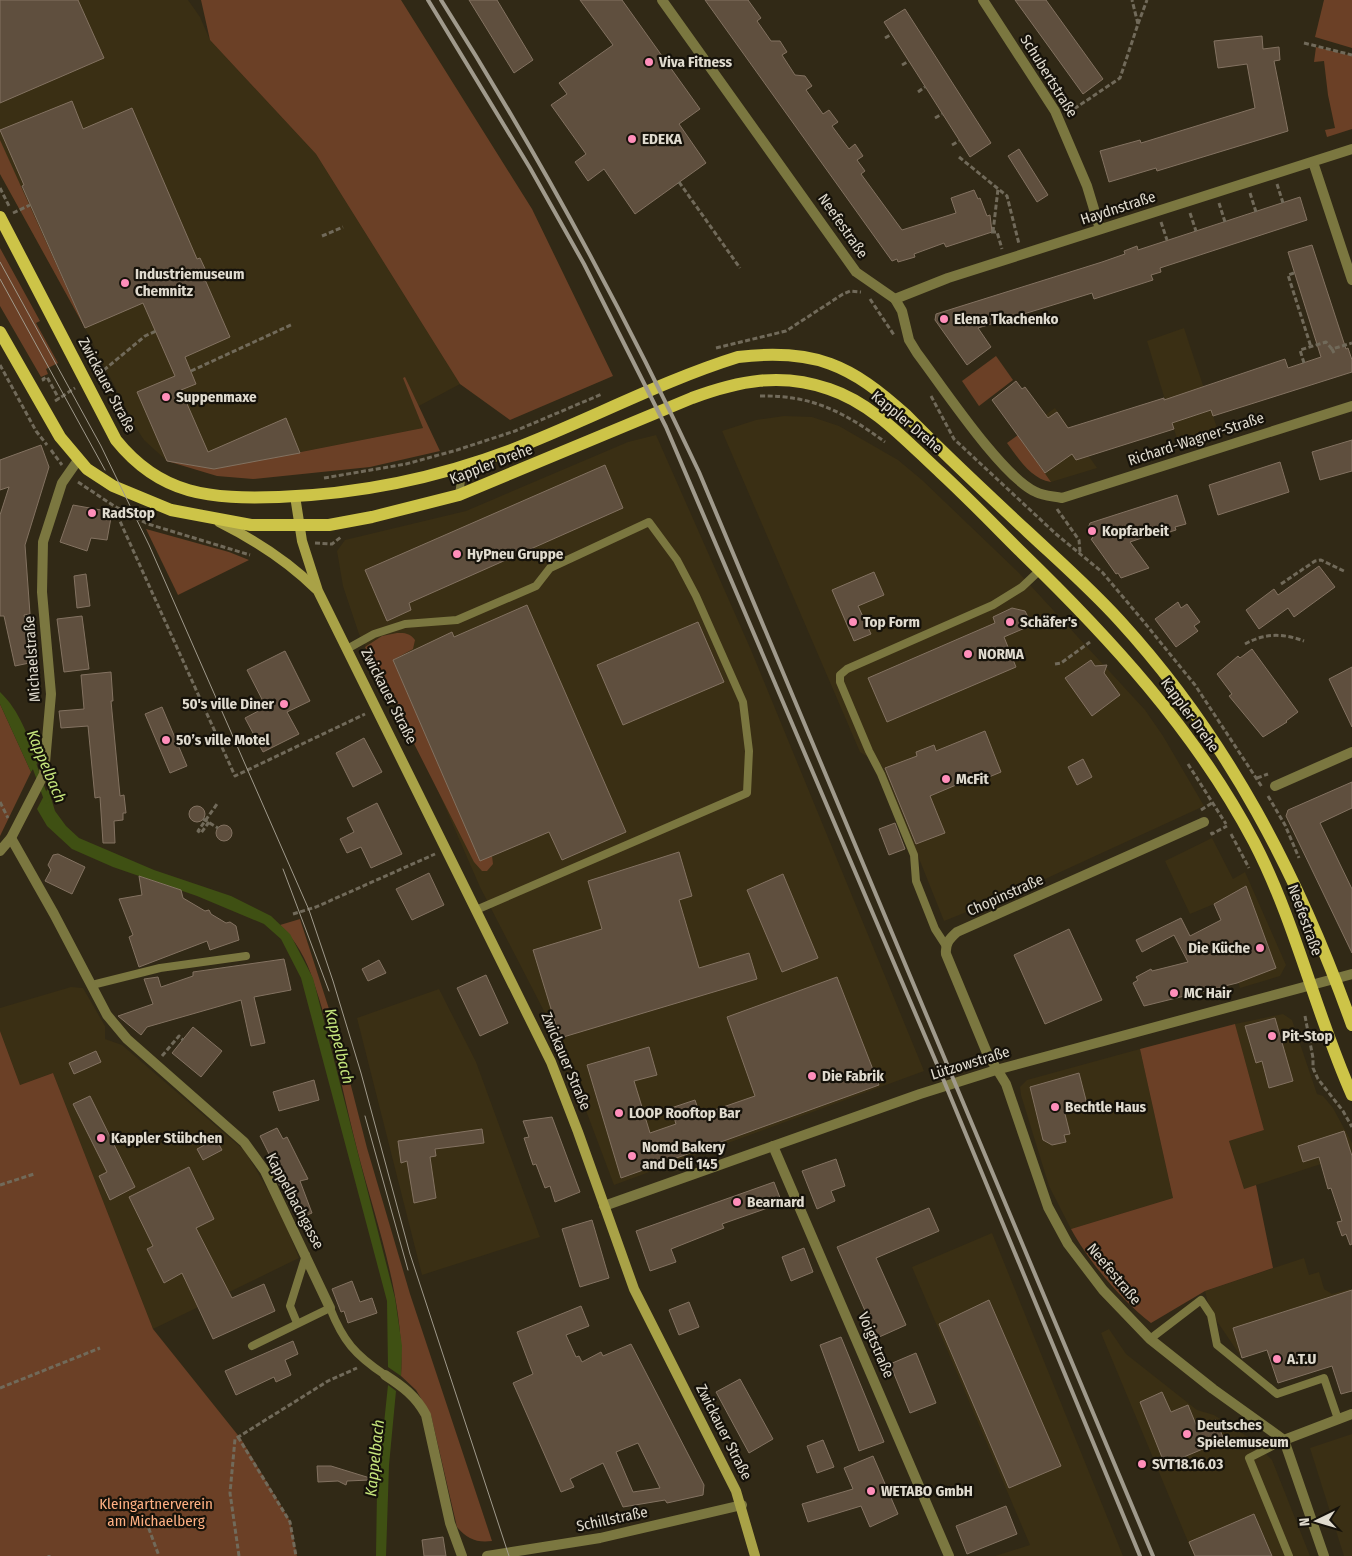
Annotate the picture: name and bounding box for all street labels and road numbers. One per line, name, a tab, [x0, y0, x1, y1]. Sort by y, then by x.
street label: Schubertstraße	[1016, 31, 1082, 121]
street label: Haydnstraße	[1078, 187, 1158, 229]
street label: Neefestraße	[814, 190, 872, 262]
street label: Zwickauer Straße	[74, 334, 140, 436]
street label: Kappler Drehe	[868, 387, 946, 457]
street label: Richard-Wagner-Straße	[1126, 409, 1266, 469]
street label: Kappler Drehe	[447, 440, 535, 488]
street label: Michaelstraße	[20, 615, 44, 703]
street label: Zwickauer Straße	[357, 645, 421, 747]
street label: Kappler Drehe	[1157, 674, 1223, 756]
street label: Chopinstraße	[964, 870, 1046, 920]
street label: Neefestraße	[1284, 882, 1326, 958]
street label: Zwickauer Straße	[537, 1009, 595, 1113]
street label: Lützowstraße	[928, 1042, 1012, 1084]
street label: Kappelbachgasse	[262, 1150, 328, 1252]
street label: Neefestraße	[1083, 1240, 1145, 1308]
street label: Voigtstraße	[854, 1309, 898, 1381]
street label: Zwickauer Straße	[692, 1381, 756, 1483]
street label: Schillstraße	[575, 1503, 649, 1535]

